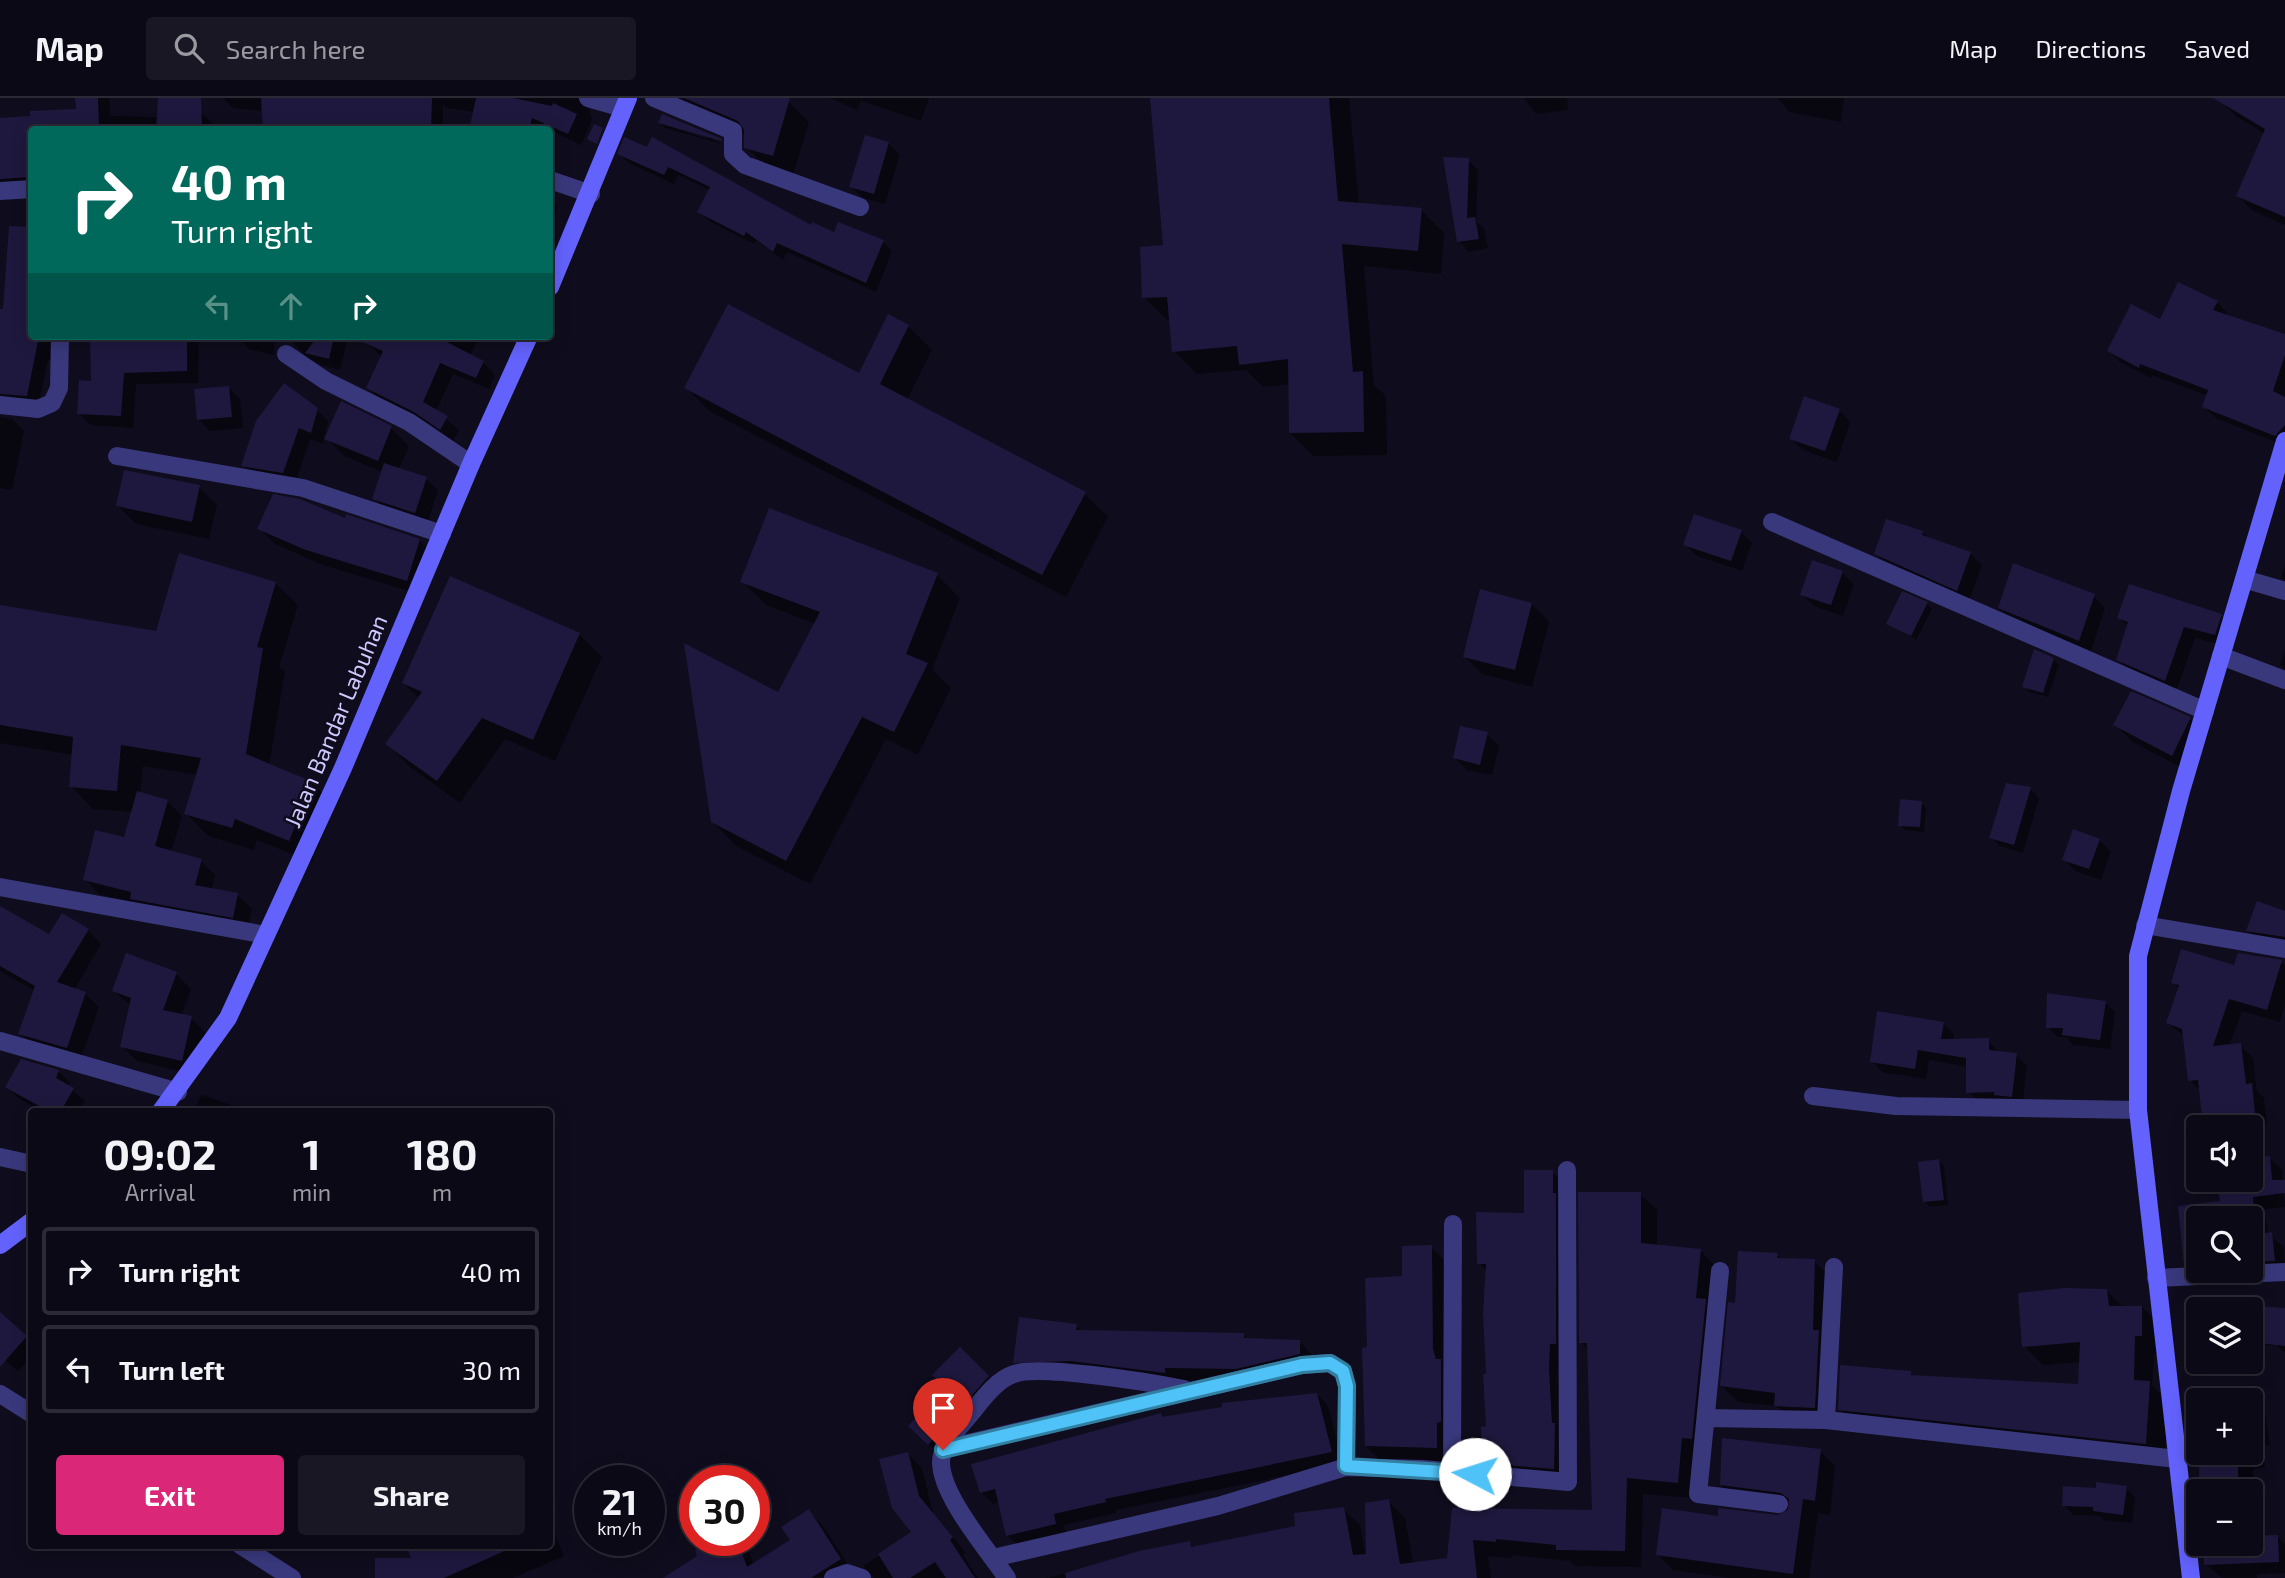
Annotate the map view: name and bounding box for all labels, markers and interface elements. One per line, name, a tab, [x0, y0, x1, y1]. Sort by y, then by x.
search box	[146, 17, 636, 80]
text: Map	[35, 28, 104, 68]
icon: search	[170, 29, 208, 67]
text: Search here	[226, 33, 365, 64]
text: Map	[1949, 34, 1997, 63]
text: Directions	[2035, 34, 2146, 63]
text: Saved	[2184, 34, 2250, 63]
text: 40 m	[171, 151, 287, 210]
icon: right	[56, 154, 147, 245]
text: Turn right	[171, 211, 313, 249]
icon: left	[199, 287, 237, 325]
icon: ahead	[272, 287, 310, 325]
icon: right	[345, 287, 383, 325]
street label: Jalan Bandar Labuhan	[277, 610, 393, 832]
map controls	[2186, 1115, 2263, 1556]
button: sound	[2186, 1115, 2263, 1192]
text: 09:02	[103, 1128, 216, 1178]
text: 1	[302, 1128, 321, 1178]
text: 180	[407, 1128, 477, 1178]
text: Arrival	[125, 1178, 195, 1206]
text: min	[292, 1178, 331, 1206]
text: m	[432, 1178, 452, 1206]
button: search	[2186, 1206, 2263, 1283]
icon: right	[60, 1252, 98, 1290]
text: Turn right	[119, 1256, 240, 1287]
text: 40 m	[461, 1256, 521, 1287]
button: layers	[2186, 1297, 2263, 1374]
icon: left	[60, 1350, 98, 1388]
text: Turn left	[119, 1354, 225, 1385]
text: 30 m	[462, 1354, 521, 1385]
pin	[913, 1378, 973, 1450]
button: +	[2186, 1388, 2263, 1465]
icon: arrive	[924, 1389, 962, 1427]
position arrow	[1438, 1437, 1512, 1511]
button: Exit	[56, 1455, 284, 1535]
button: Share	[298, 1455, 525, 1535]
speed limit sign: 30	[679, 1465, 770, 1556]
button: −	[2186, 1479, 2263, 1556]
text: 21	[602, 1480, 637, 1522]
text: km/h	[597, 1517, 642, 1539]

